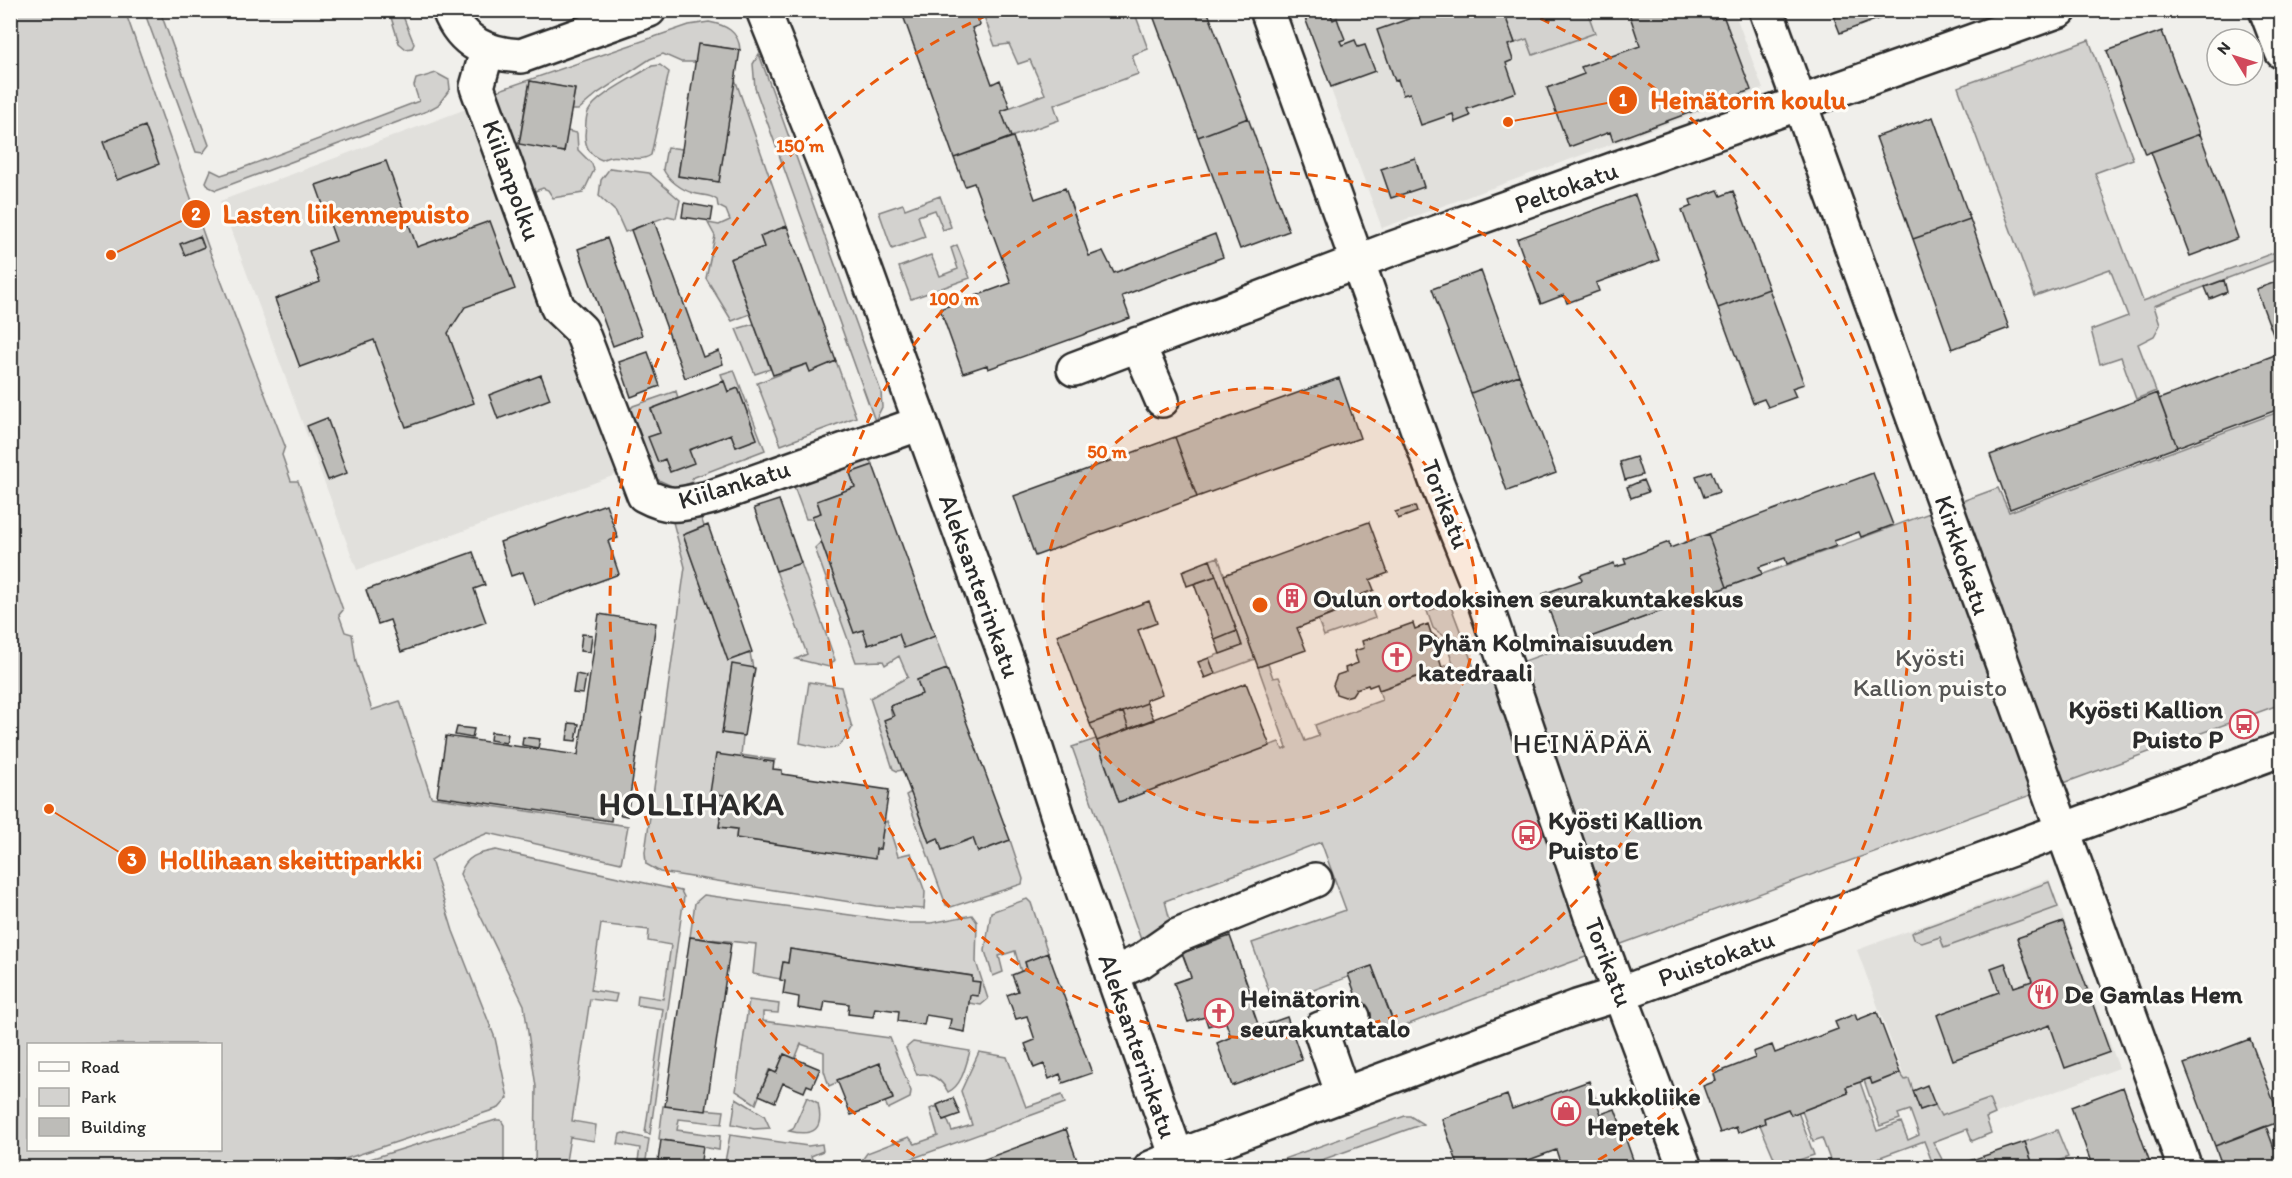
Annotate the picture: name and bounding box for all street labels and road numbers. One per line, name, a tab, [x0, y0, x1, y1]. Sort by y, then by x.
street label: Kiilanpolku	[475, 115, 549, 245]
street label: Peltokatu	[1510, 154, 1622, 220]
street label: Kiilankatu	[674, 452, 794, 516]
street label: Torikatu	[1414, 455, 1478, 553]
street label: Aleksanterinkatu	[932, 490, 1028, 682]
street label: Kirkkokatu	[1928, 491, 1998, 619]
street label: Torikatu	[1577, 913, 1641, 1011]
street label: Puistokatu	[1654, 922, 1778, 994]
street label: Aleksanterinkatu	[1091, 950, 1185, 1142]

